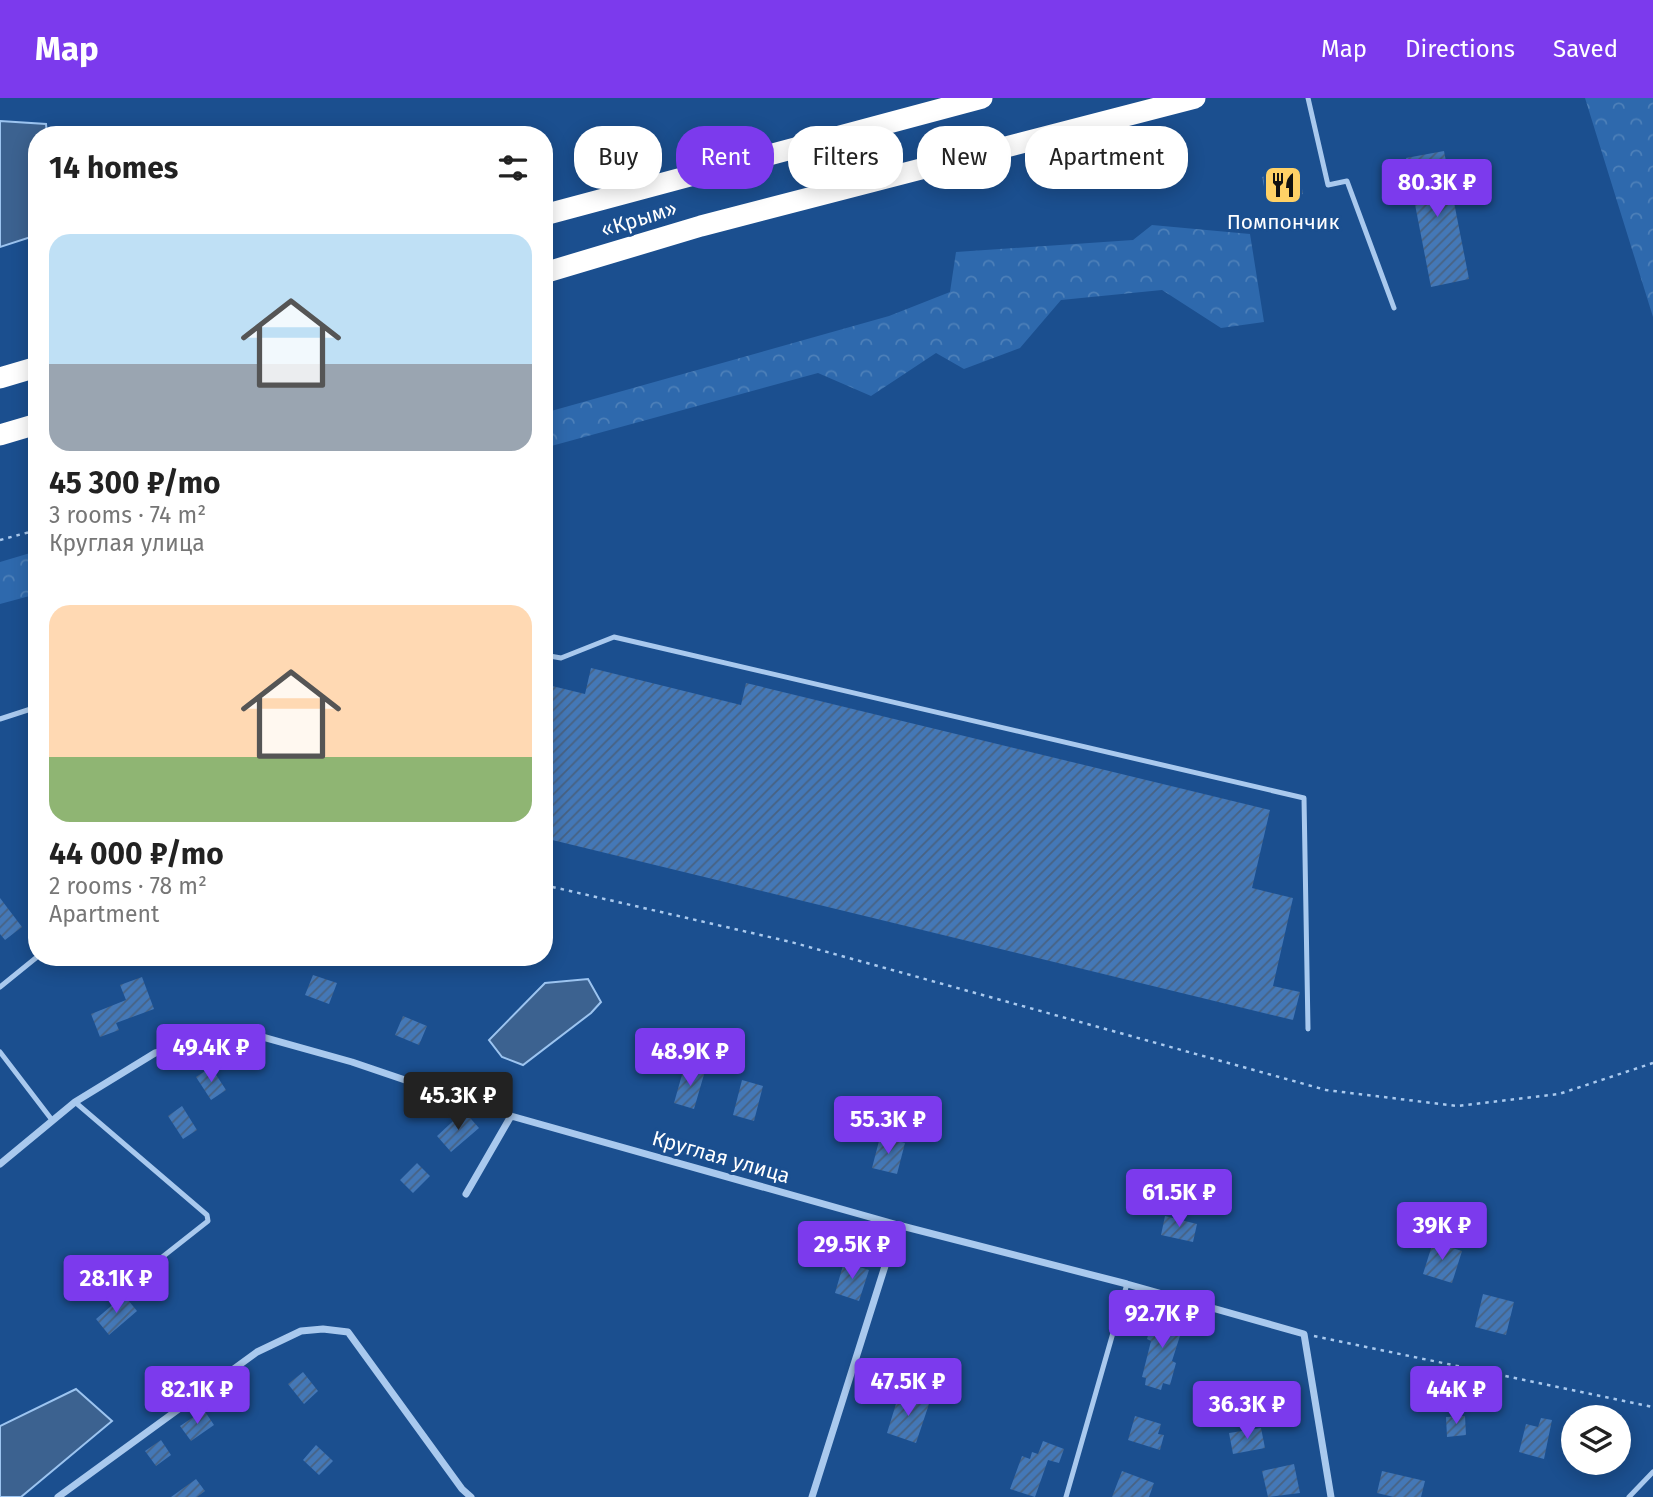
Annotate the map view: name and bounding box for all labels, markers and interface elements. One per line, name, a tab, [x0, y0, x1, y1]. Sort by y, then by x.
text: Map	[35, 29, 99, 69]
text: Map	[1321, 35, 1367, 63]
text: Directions	[1405, 35, 1515, 63]
text: Saved	[1553, 35, 1618, 63]
chip: Buy	[574, 126, 662, 189]
chip: Rent	[676, 126, 774, 189]
chip: Filters	[788, 126, 903, 189]
chip: New	[917, 126, 1011, 189]
chip: Apartment	[1025, 126, 1188, 189]
icon: filters	[494, 149, 532, 187]
text: 14 homes	[49, 150, 178, 186]
pin: 80.3K ₽	[1372, 159, 1502, 219]
restaurant icon: Помпончик	[1262, 164, 1304, 206]
text: 80.3K ₽	[1398, 168, 1476, 196]
street label: «Крым»	[598, 195, 680, 243]
place label: Помпончик	[1227, 209, 1339, 235]
icon: home	[228, 280, 354, 406]
text: 45 300 ₽/mo	[49, 465, 221, 501]
text: 3 rooms · 74 m²	[49, 501, 206, 529]
text: Круглая улица	[49, 529, 205, 557]
icon: home	[228, 651, 354, 777]
text: 44 000 ₽/mo	[49, 836, 224, 872]
text: 2 rooms · 78 m²	[49, 872, 207, 900]
text: Apartment	[49, 900, 159, 928]
pin: 49.4K ₽	[146, 1024, 276, 1084]
pin: 48.9K ₽	[625, 1028, 755, 1088]
text: 49.4K ₽	[172, 1033, 250, 1061]
text: 48.9K ₽	[651, 1037, 729, 1065]
pin: 45.3K ₽	[393, 1072, 523, 1132]
text: 45.3K ₽	[420, 1081, 496, 1109]
pin: 55.3K ₽	[823, 1096, 953, 1156]
text: 55.3K ₽	[850, 1105, 926, 1133]
street label: Круглая улица	[649, 1125, 793, 1189]
pin: 61.5K ₽	[1114, 1170, 1244, 1229]
text: 61.5K ₽	[1142, 1178, 1216, 1206]
pin: 39K ₽	[1393, 1202, 1491, 1262]
text: 39K ₽	[1413, 1211, 1471, 1239]
pin: 29.5K ₽	[787, 1222, 917, 1281]
text: 29.5K ₽	[814, 1230, 890, 1258]
pin: 28.1K ₽	[51, 1256, 181, 1315]
text: 28.1K ₽	[80, 1264, 152, 1292]
pin: 92.7K ₽	[1097, 1290, 1227, 1350]
text: 92.7K ₽	[1125, 1299, 1199, 1327]
pin: 47.5K ₽	[843, 1358, 973, 1418]
pin: 82.1K ₽	[132, 1366, 262, 1426]
pin: 44K ₽	[1407, 1366, 1505, 1426]
text: 47.5K ₽	[871, 1367, 945, 1395]
text: 82.1K ₽	[161, 1375, 233, 1403]
text: 44K ₽	[1426, 1375, 1486, 1403]
pin: 36.3K ₽	[1182, 1382, 1312, 1441]
text: 36.3K ₽	[1209, 1390, 1285, 1418]
map controls	[1561, 1405, 1631, 1475]
button: layers	[1561, 1405, 1631, 1475]

